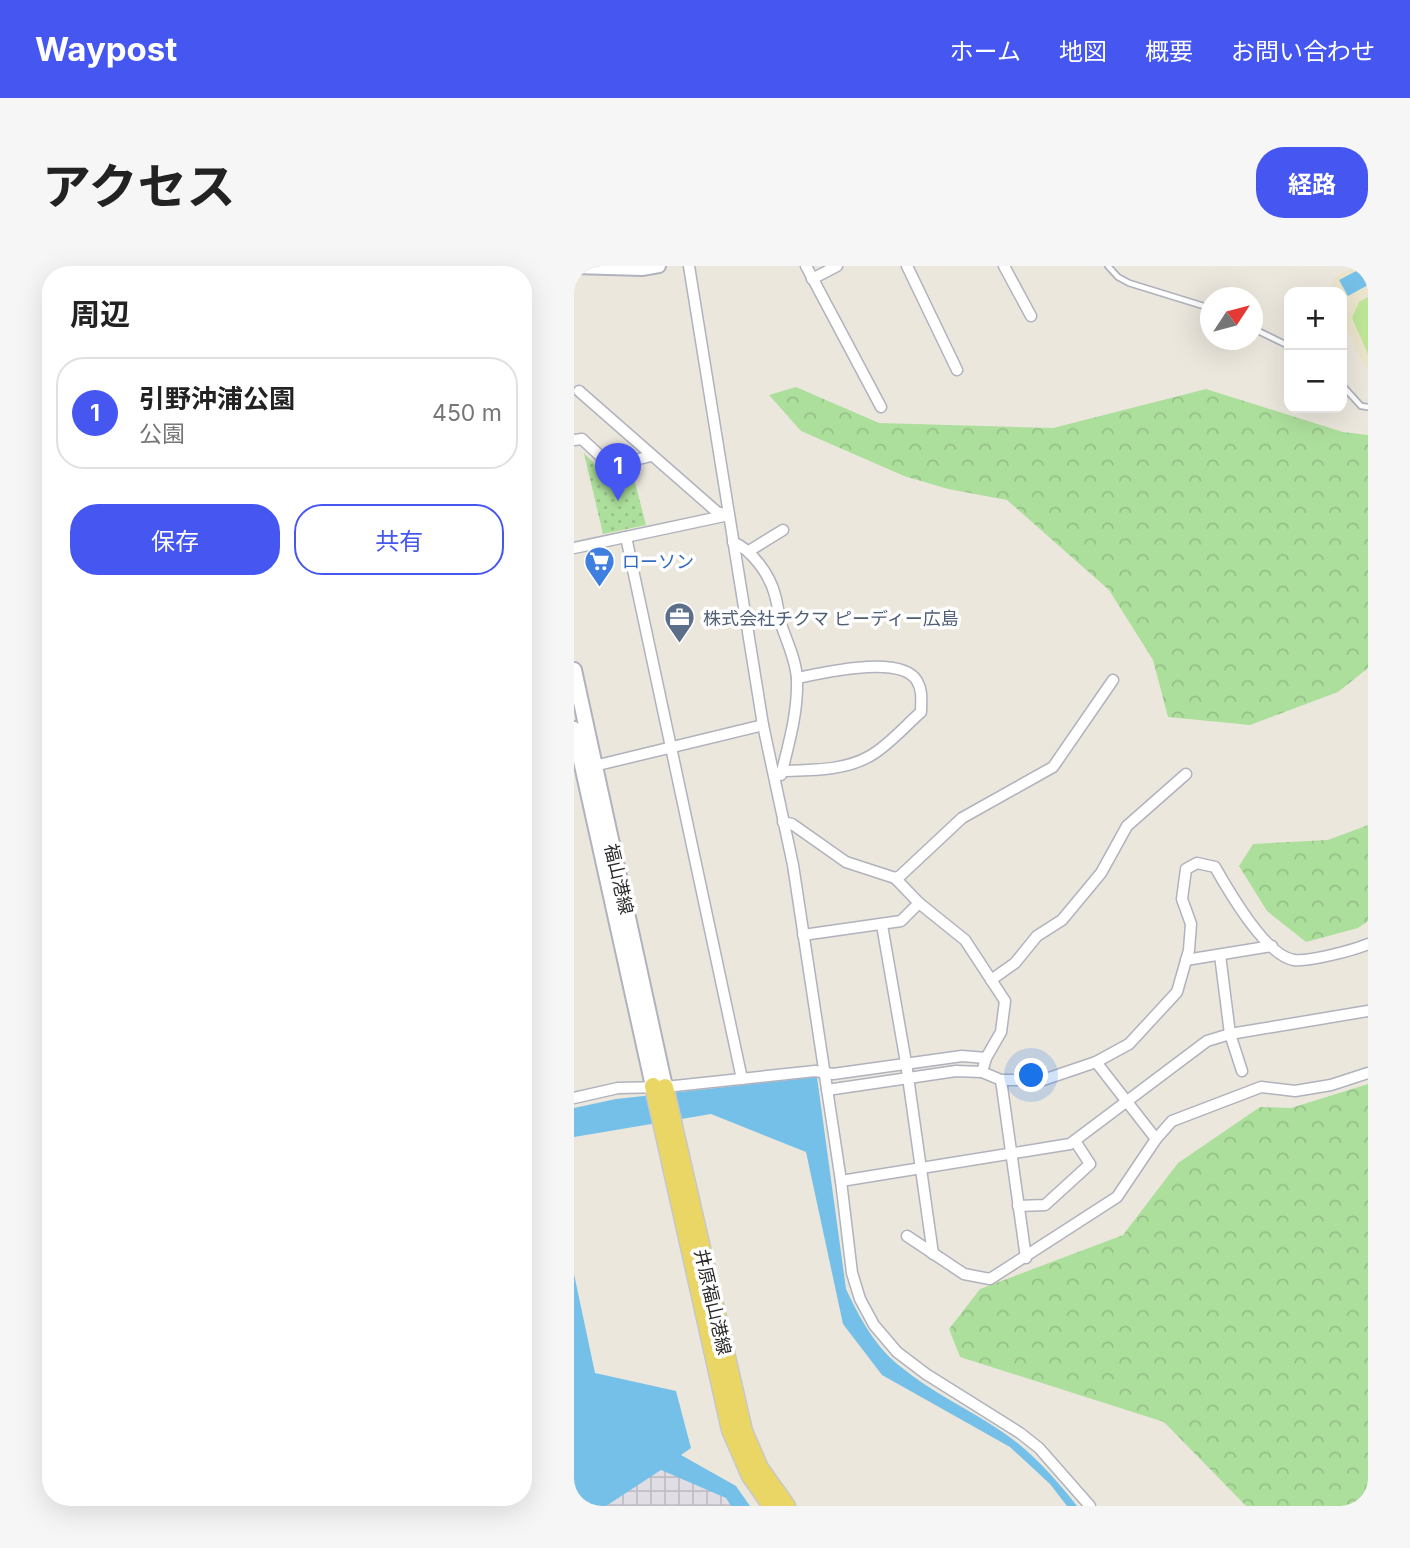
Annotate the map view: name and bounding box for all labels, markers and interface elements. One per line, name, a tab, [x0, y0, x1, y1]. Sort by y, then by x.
text: Waypost	[35, 29, 177, 69]
text: ホーム	[950, 37, 1021, 66]
text: 地図	[1059, 37, 1107, 66]
text: 概要	[1145, 37, 1193, 66]
text: お問い合わせ	[1231, 37, 1375, 66]
button: 経路	[1256, 147, 1368, 218]
text: アクセス	[42, 157, 236, 216]
north arrow	[1200, 287, 1263, 350]
map controls	[1284, 287, 1347, 413]
button: +	[1284, 287, 1347, 350]
text: 周辺	[70, 296, 130, 332]
button: −	[1284, 350, 1347, 413]
text: 引野沖浦公園	[139, 383, 295, 414]
text: 1	[90, 399, 100, 427]
text: 450 m	[432, 399, 502, 427]
text: 公園	[139, 420, 185, 448]
pin: 1	[595, 443, 641, 501]
button: 保存	[70, 504, 280, 575]
button: 共有	[294, 504, 504, 575]
supermarket icon: ローソン	[582, 544, 616, 588]
place label: ローソン	[622, 551, 694, 572]
office icon: 株式会社チクマ ピーディー広島	[663, 601, 697, 645]
place label: 株式会社チクマ ピーディー広島	[703, 608, 959, 629]
street label: 福山港線	[601, 842, 637, 916]
your location	[1014, 1058, 1048, 1092]
street label: 井原福山港線	[691, 1247, 735, 1357]

